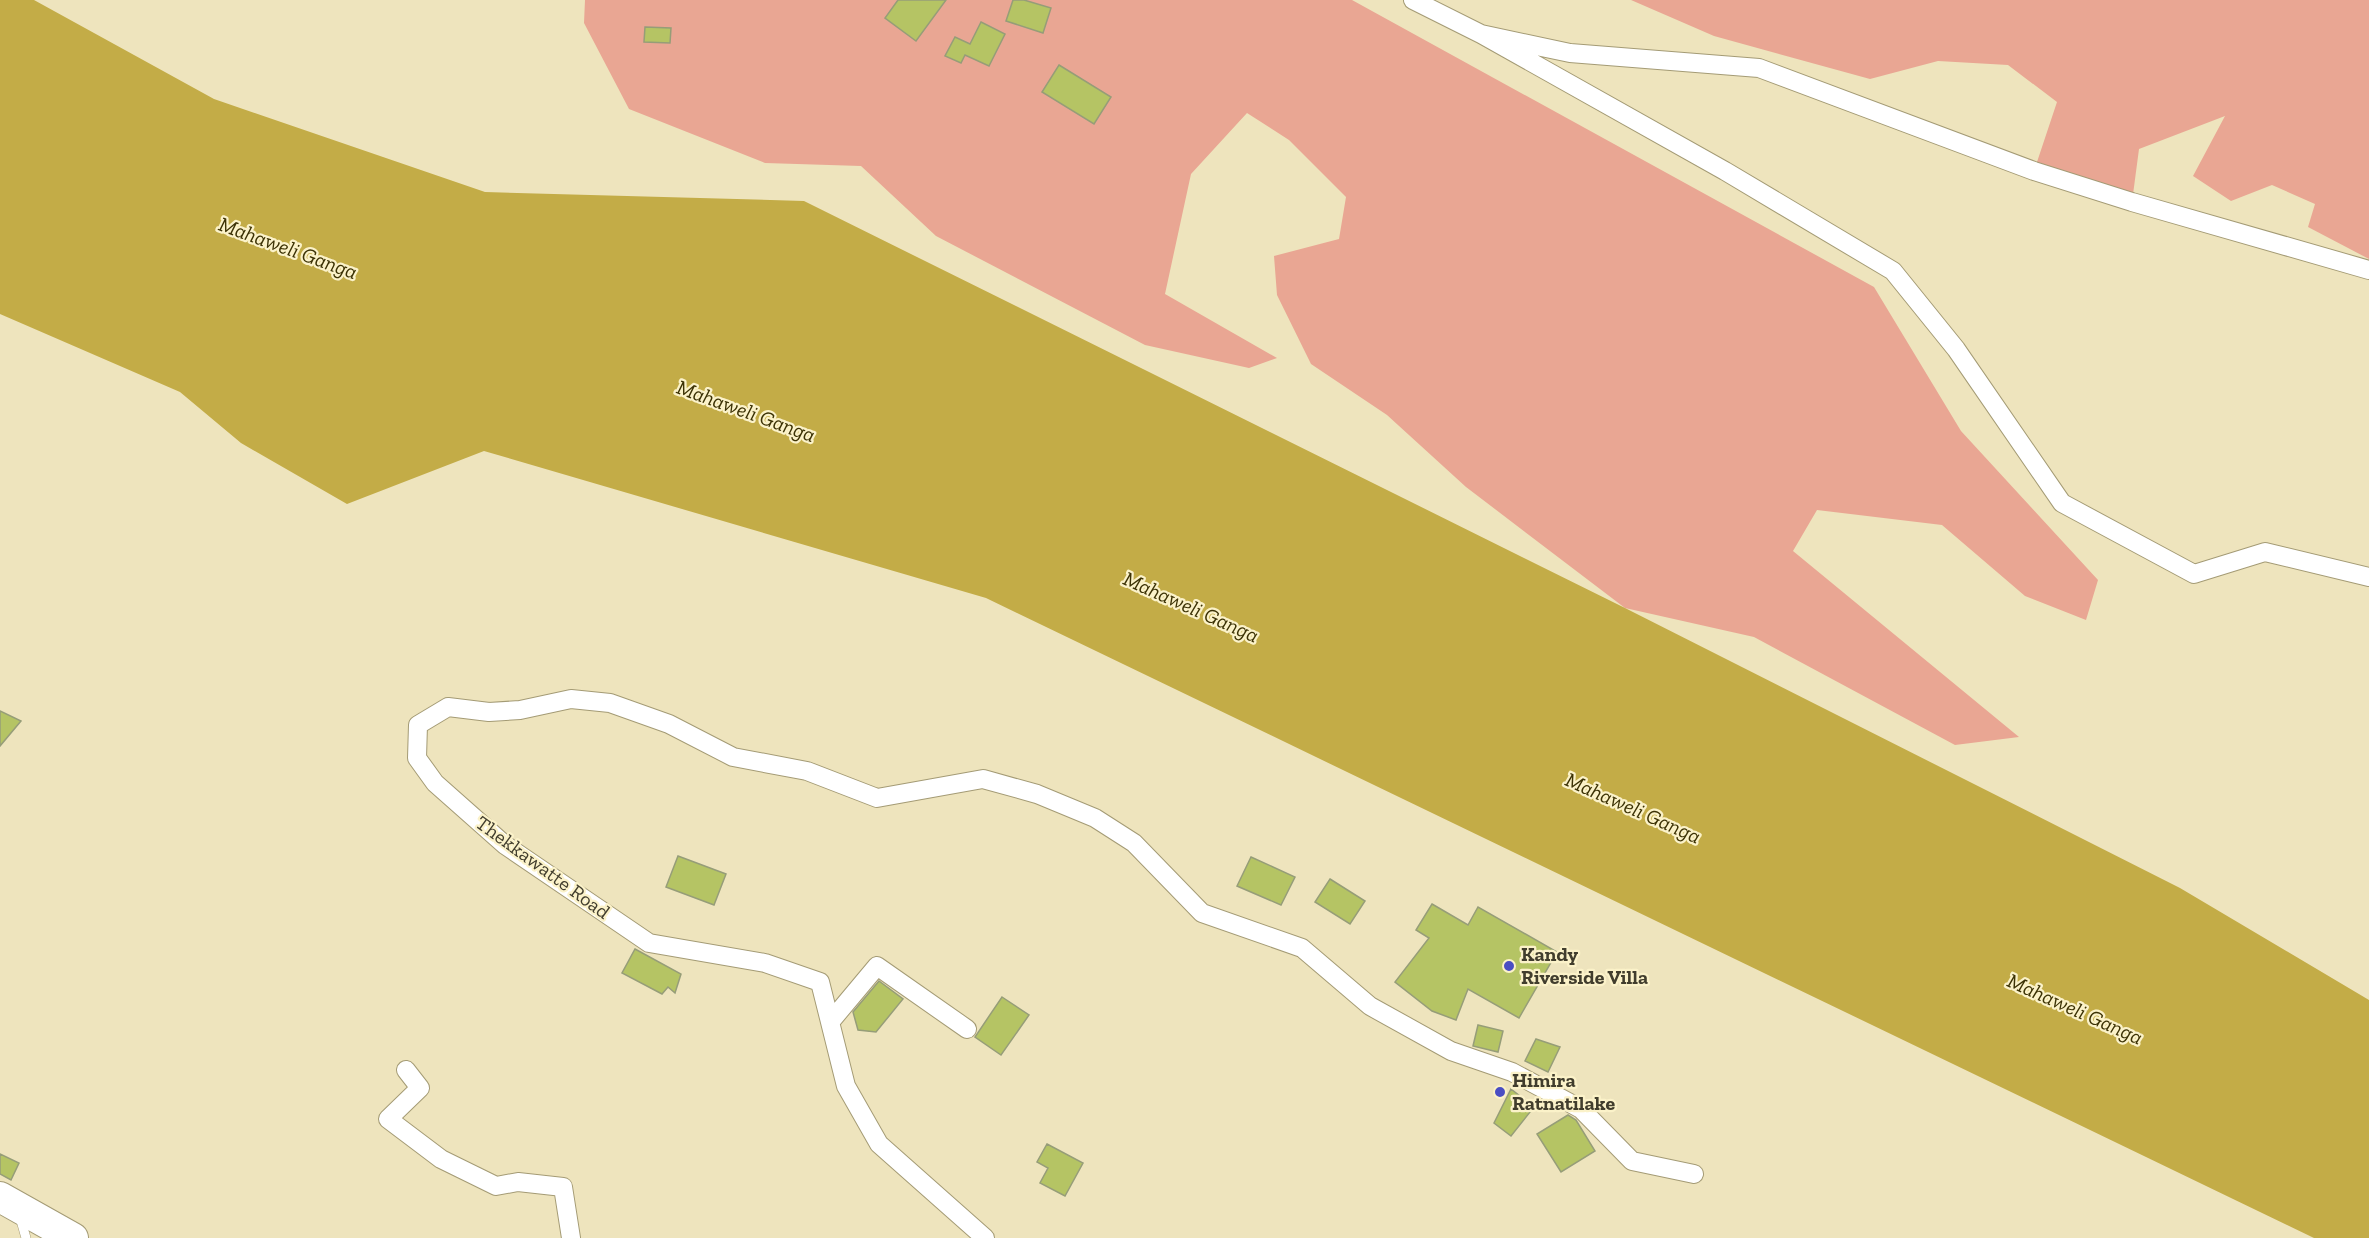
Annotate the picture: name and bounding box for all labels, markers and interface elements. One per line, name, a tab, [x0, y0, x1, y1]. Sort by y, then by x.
water label: Mahaweli Ganga	[215, 211, 361, 284]
water label: Mahaweli Ganga	[673, 374, 819, 447]
water label: Mahaweli Ganga	[1120, 566, 1263, 648]
water label: Mahaweli Ganga	[1562, 767, 1705, 849]
street label: Thekkawatte Road	[471, 810, 615, 924]
place label: Kandy Riverside Villa	[1521, 942, 1648, 989]
marker: Kandy Riverside Villa	[1502, 959, 1516, 973]
water label: Mahaweli Ganga	[2004, 968, 2147, 1050]
place label: Himira Ratnatilake	[1512, 1068, 1616, 1115]
marker: Himira Ratnatilake	[1493, 1085, 1507, 1099]

